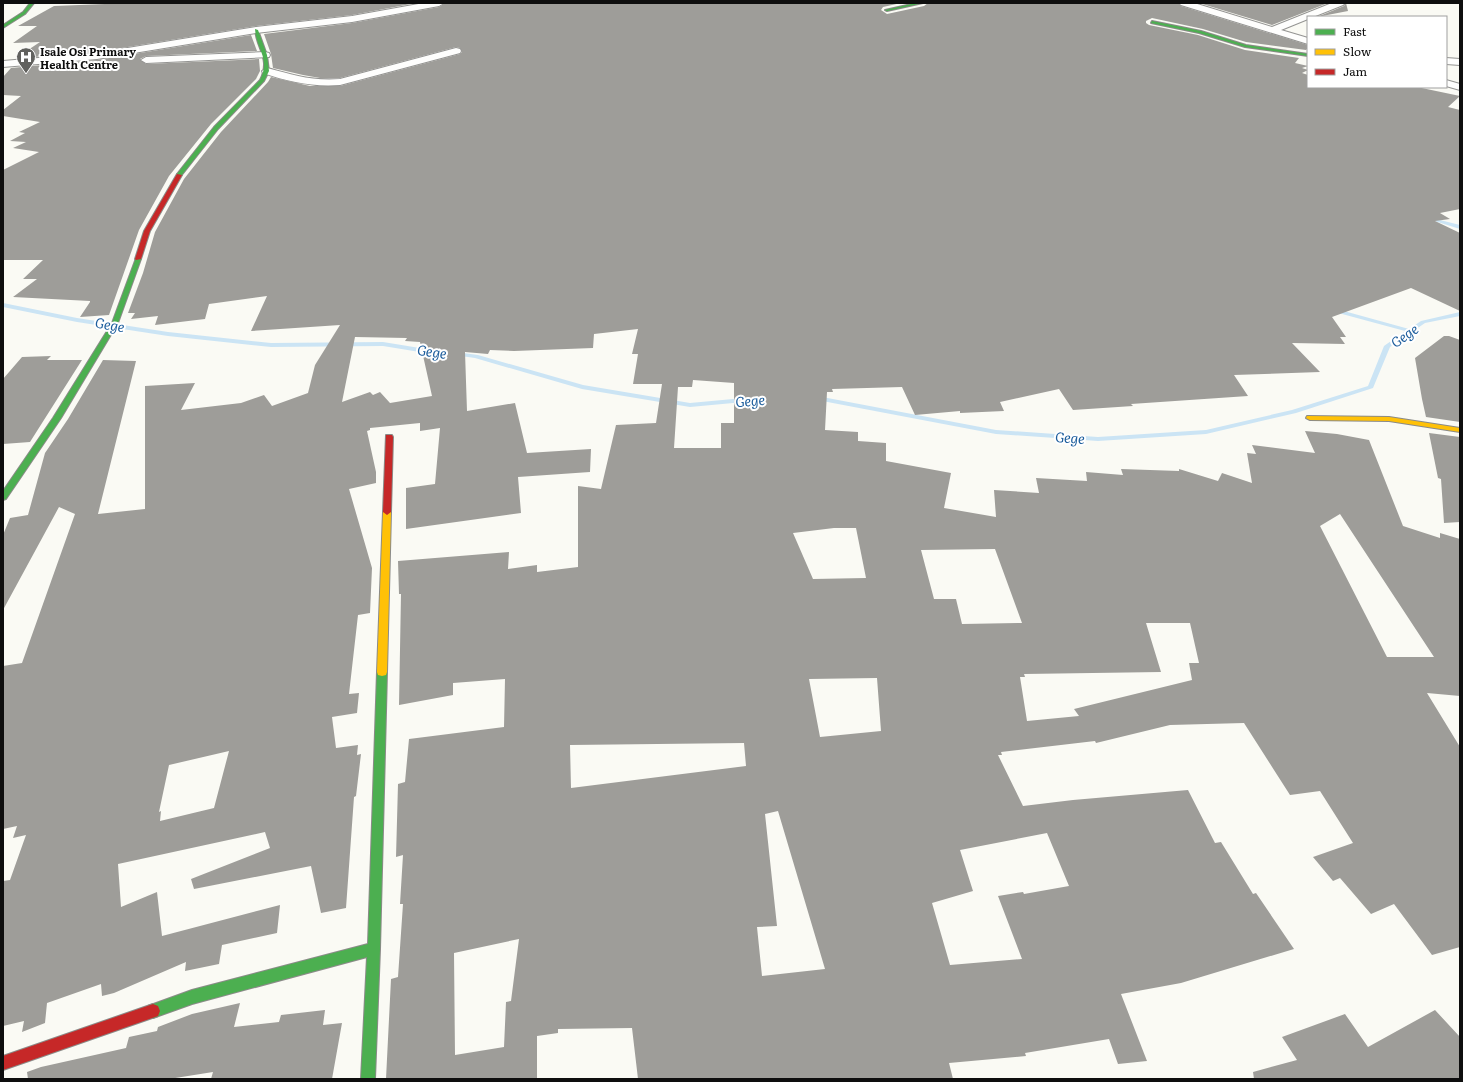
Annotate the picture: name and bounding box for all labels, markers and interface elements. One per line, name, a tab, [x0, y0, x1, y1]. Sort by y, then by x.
legend	[1307, 16, 1447, 88]
text: Fast	[1343, 22, 1367, 40]
text: Slow	[1343, 42, 1372, 60]
place label: Isale Osi Primary Health Centre	[40, 43, 136, 72]
hospital icon: Isale Osi Primary Health Centre	[15, 46, 37, 74]
text: Jam	[1343, 62, 1368, 80]
water label: Gege	[94, 312, 127, 336]
water label: Gege	[1386, 318, 1422, 352]
water label: Gege	[416, 339, 448, 363]
water label: Gege	[734, 389, 766, 411]
water label: Gege	[1054, 426, 1086, 448]

